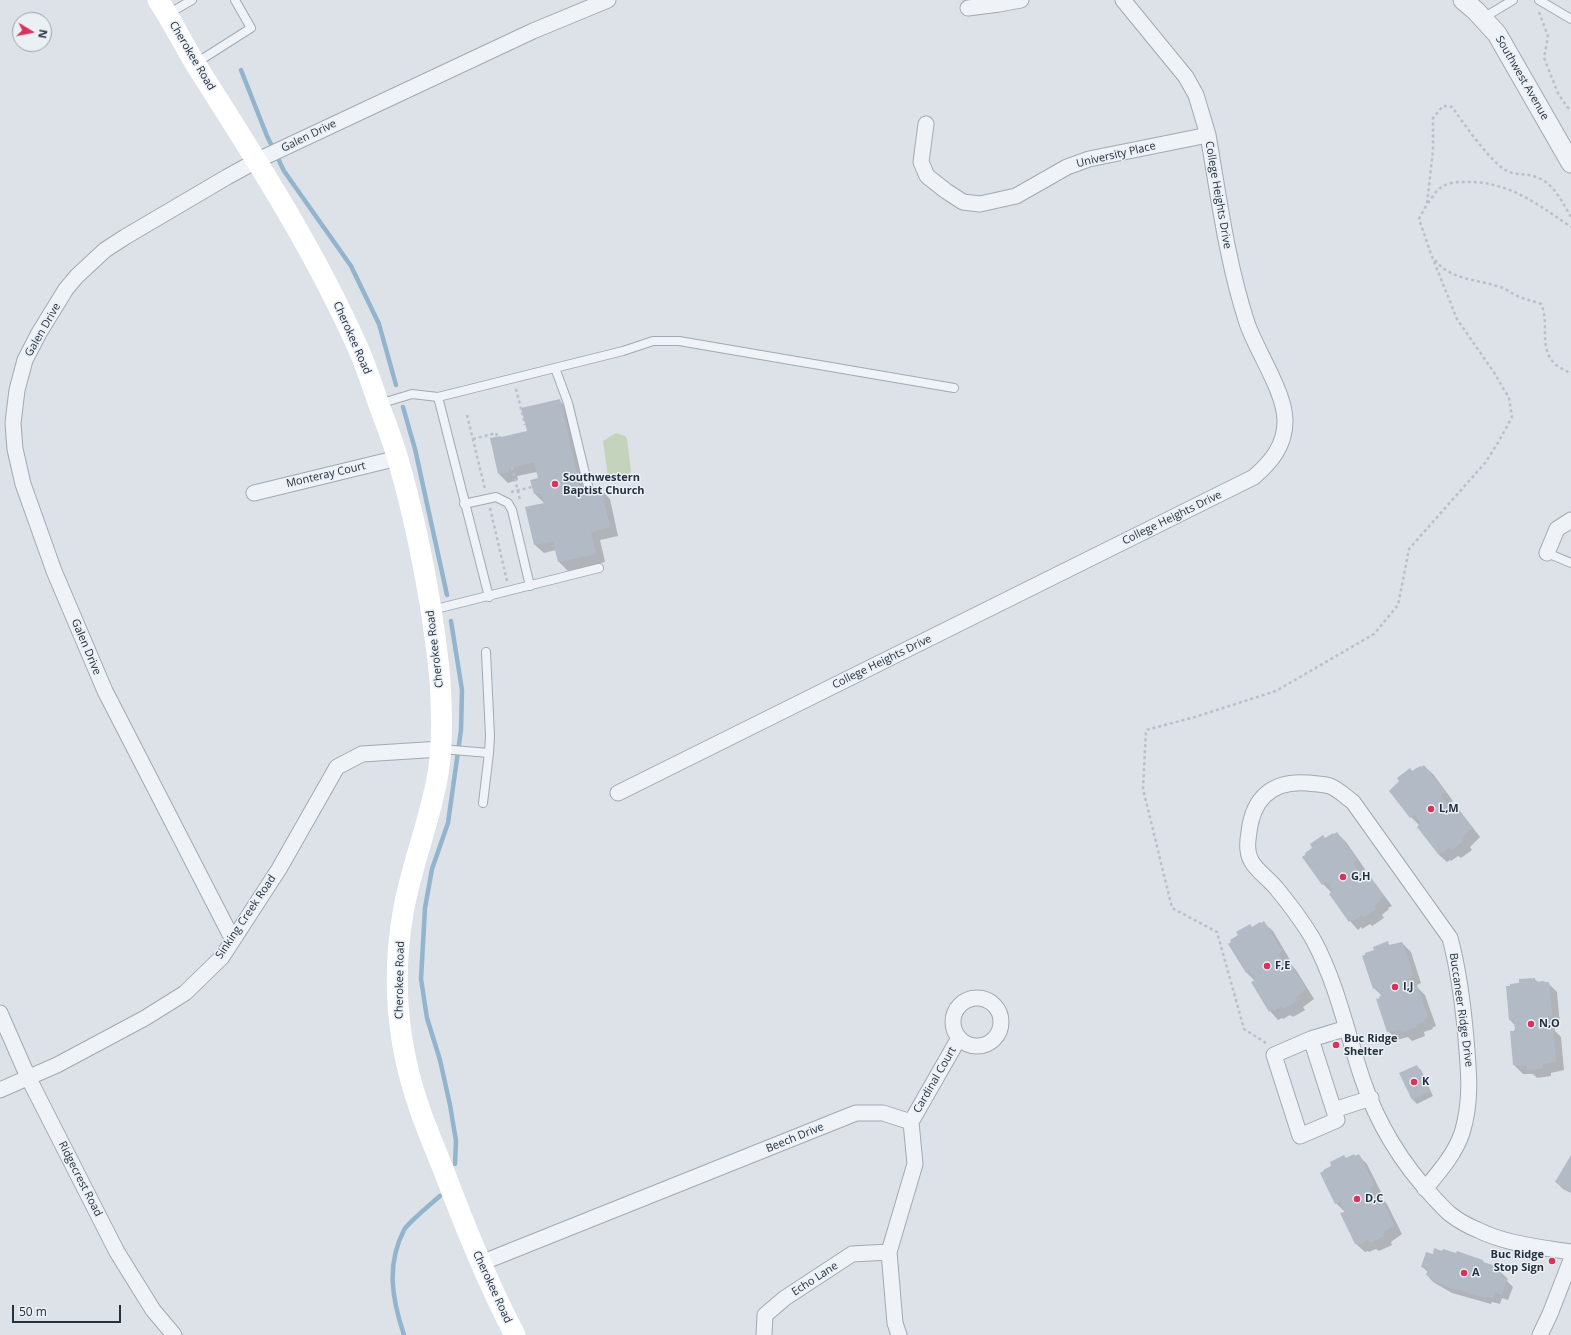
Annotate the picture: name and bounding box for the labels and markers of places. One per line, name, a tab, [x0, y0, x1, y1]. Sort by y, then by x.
place label: Southwestern Baptist Church	[563, 471, 645, 497]
marker: Southwestern Baptist Church	[550, 479, 560, 489]
place label: L,M	[1439, 802, 1459, 816]
marker: L,M	[1426, 804, 1436, 814]
place label: G,H	[1351, 870, 1371, 884]
marker: G,H	[1338, 872, 1348, 882]
place label: F,E	[1275, 959, 1290, 973]
marker: F,E	[1262, 961, 1272, 971]
place label: I,J	[1403, 980, 1413, 994]
marker: I,J	[1390, 982, 1400, 992]
place label: N,O	[1539, 1017, 1560, 1031]
marker: N,O	[1526, 1019, 1536, 1029]
place label: Buc Ridge Shelter	[1344, 1032, 1397, 1058]
marker: Buc Ridge Shelter	[1331, 1040, 1341, 1050]
place label: K	[1422, 1075, 1429, 1089]
marker: K	[1409, 1077, 1419, 1087]
place label: D,C	[1365, 1192, 1383, 1206]
marker: D,C	[1352, 1194, 1362, 1204]
place label: Buc Ridge Stop Sign	[1491, 1248, 1544, 1274]
marker: Buc Ridge Stop Sign	[1547, 1256, 1557, 1266]
place label: A	[1472, 1266, 1480, 1280]
marker: A	[1459, 1268, 1469, 1278]

